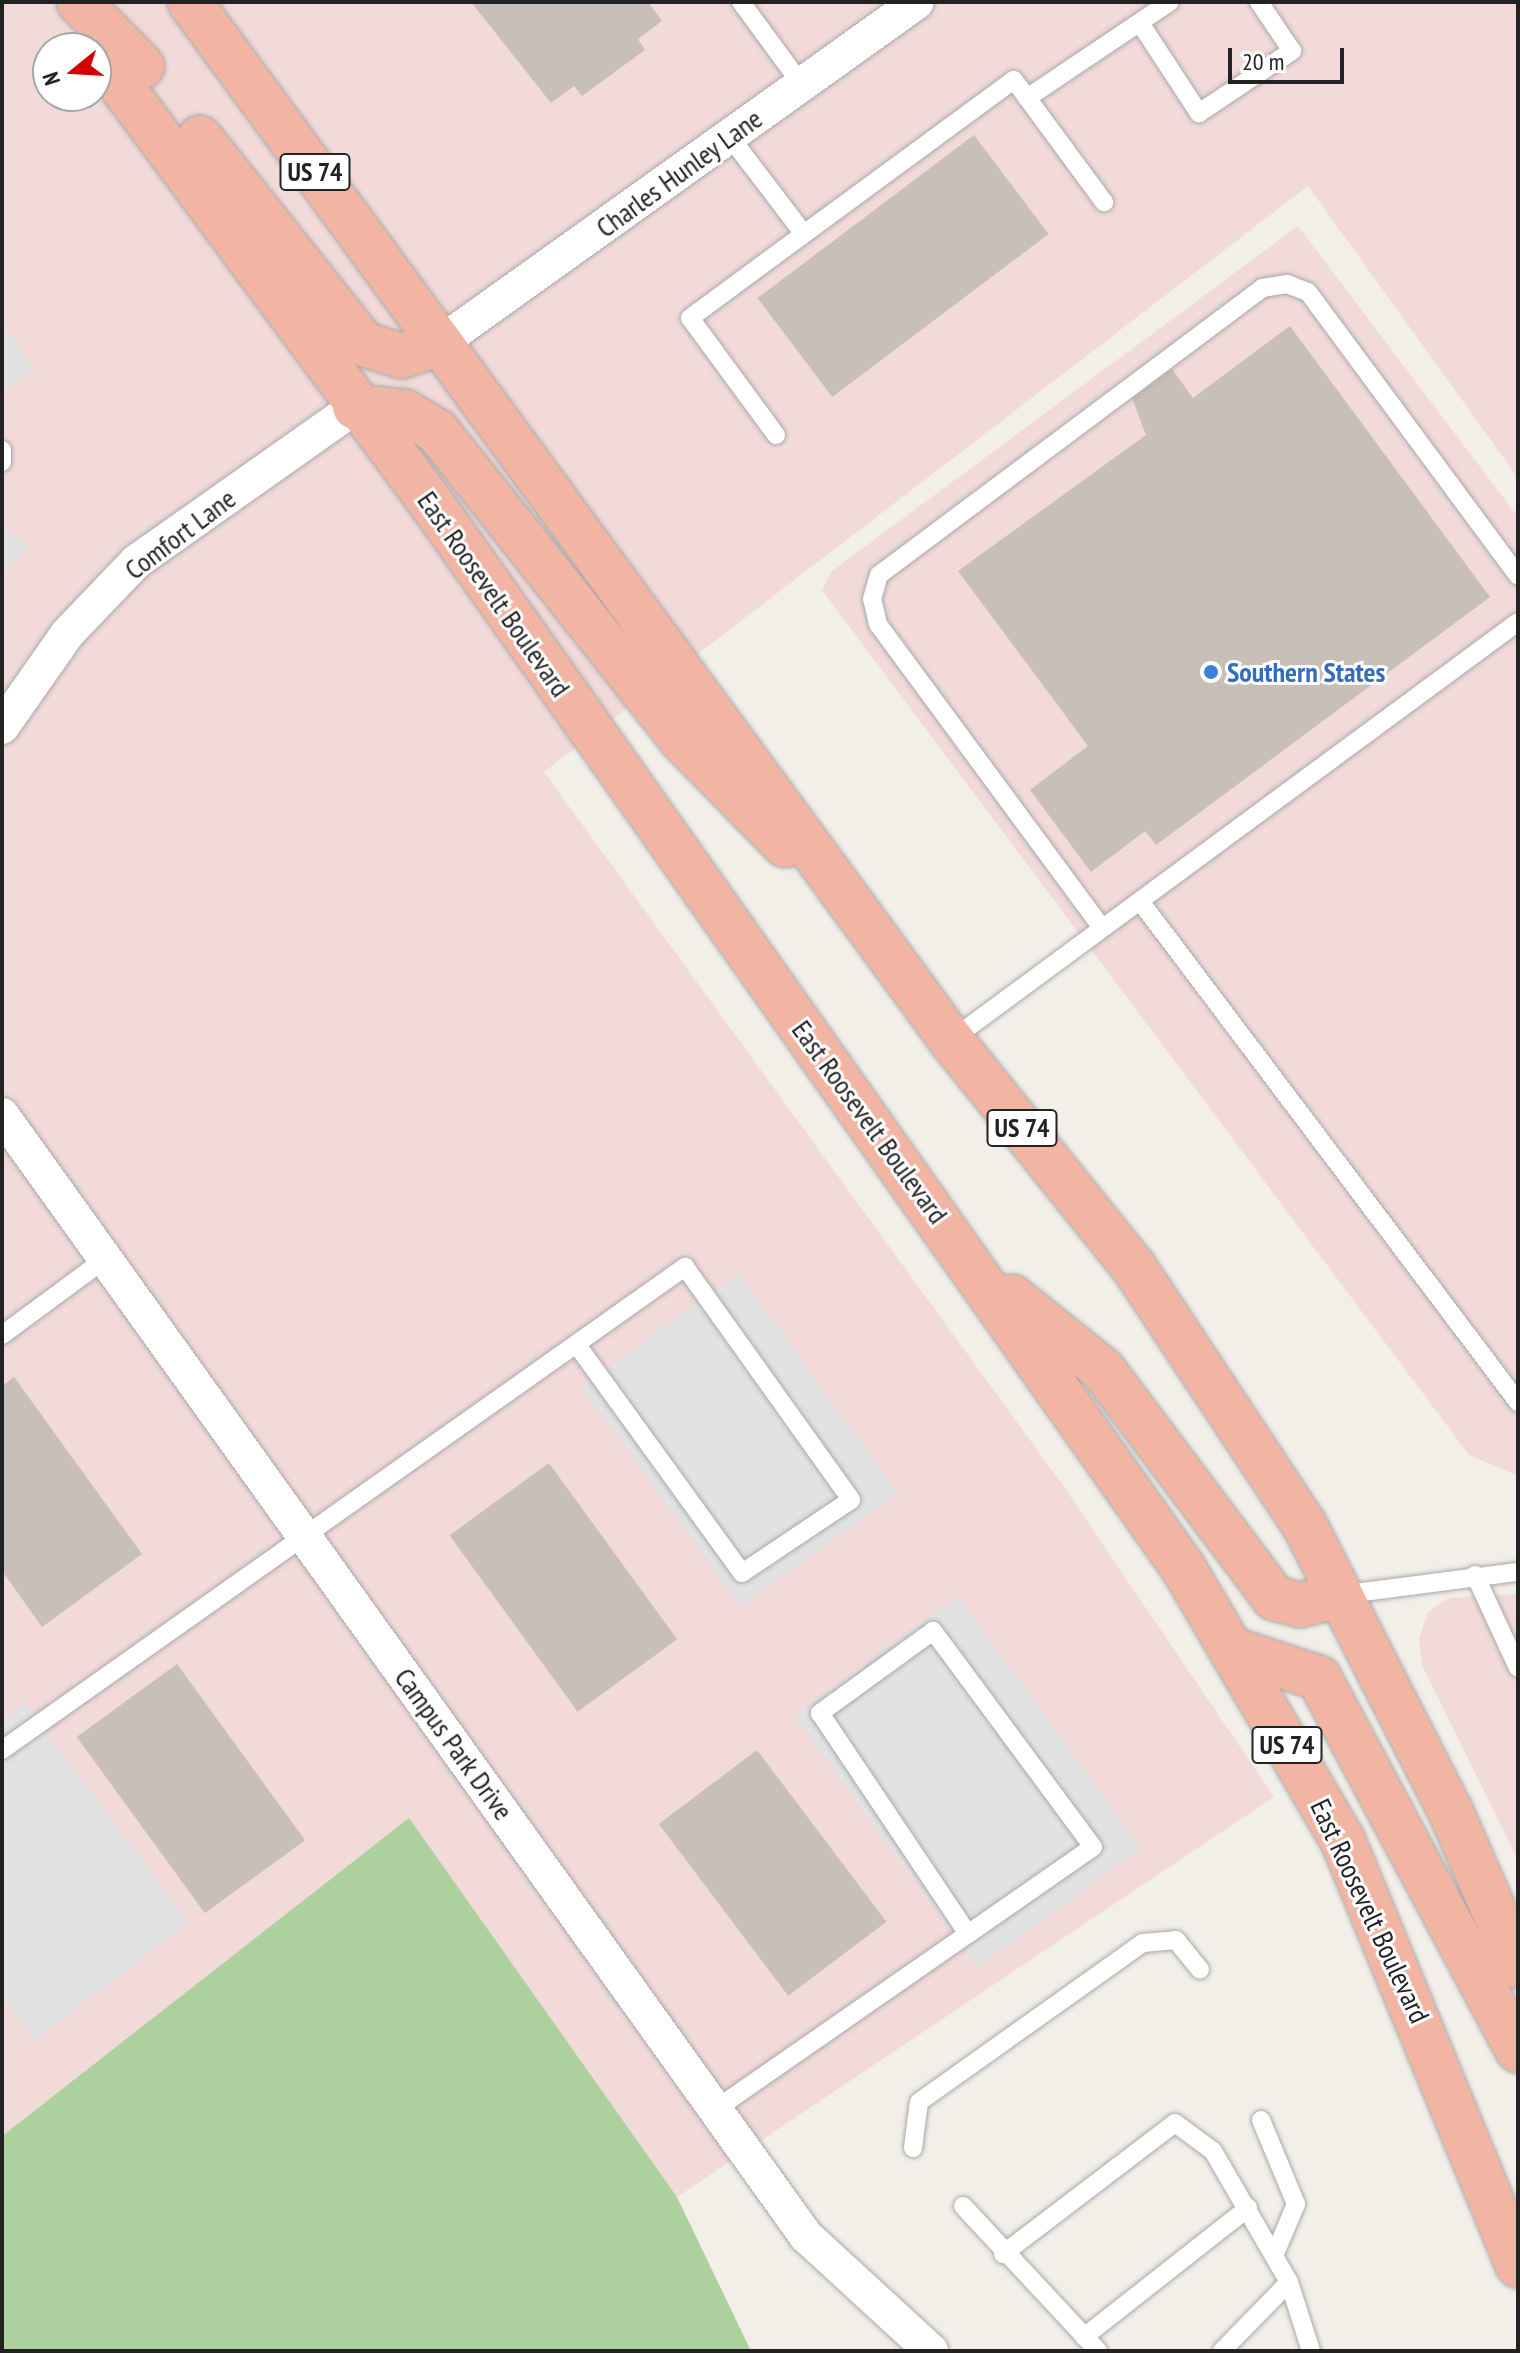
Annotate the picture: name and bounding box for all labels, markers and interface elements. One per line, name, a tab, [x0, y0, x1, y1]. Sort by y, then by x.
north arrow	[32, 32, 112, 112]
scale bar	[1232, 32, 1348, 82]
text: 20 m	[1242, 46, 1284, 77]
text: N	[36, 69, 66, 89]
street label: Charles Hunley Lane	[589, 101, 769, 245]
road number: US 74	[279, 150, 351, 194]
street label: Comfort Lane	[118, 482, 242, 586]
street label: East Roosevelt Boulevard	[411, 485, 577, 703]
place label: Southern States	[1227, 655, 1385, 689]
marker: Southern States	[1202, 663, 1220, 681]
street label: East Roosevelt Boulevard	[785, 1014, 955, 1230]
road number: US 74	[986, 1106, 1058, 1150]
street label: Campus Park Drive	[387, 1661, 521, 1827]
road number: US 74	[1251, 1723, 1323, 1767]
street label: East Roosevelt Boulevard	[1303, 1794, 1437, 2028]

